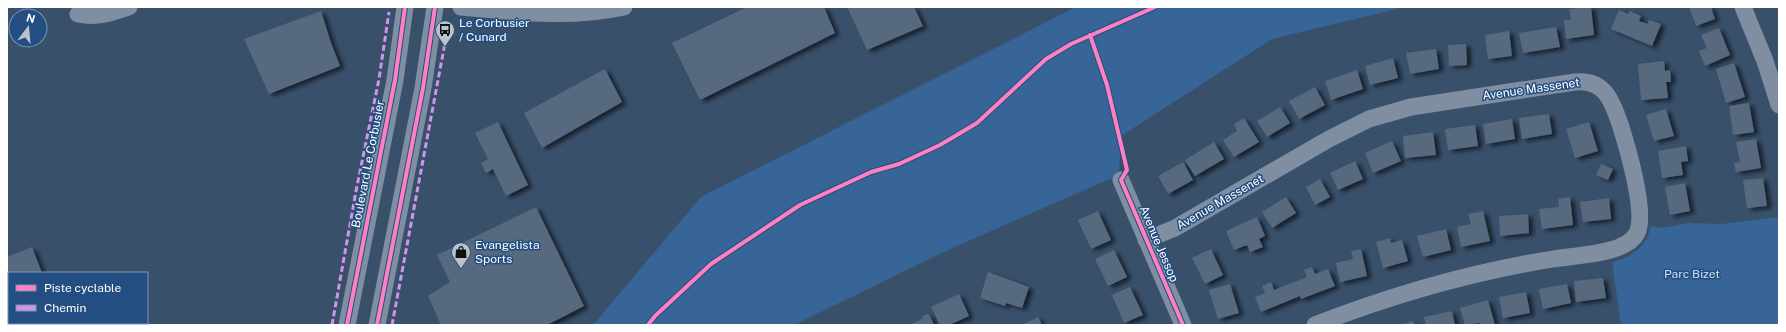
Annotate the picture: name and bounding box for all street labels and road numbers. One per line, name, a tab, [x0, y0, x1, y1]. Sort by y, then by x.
street label: Avenue Massenet	[1481, 75, 1581, 103]
street label: Boulevard Le Corbusier	[349, 99, 387, 229]
street label: Avenue Massenet	[1174, 171, 1266, 233]
street label: Avenue Jessop	[1137, 204, 1181, 284]

